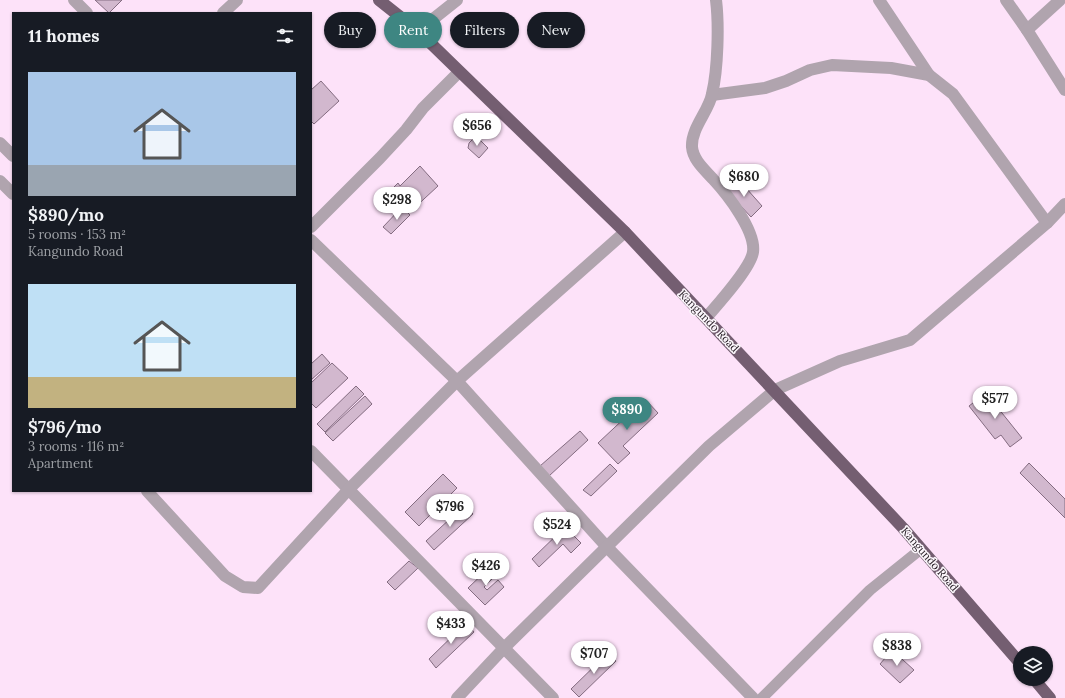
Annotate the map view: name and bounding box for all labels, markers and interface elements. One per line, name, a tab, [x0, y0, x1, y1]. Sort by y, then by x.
chip: Buy	[324, 12, 376, 48]
chip: Rent	[384, 12, 442, 48]
chip: Filters	[450, 12, 519, 48]
chip: New	[527, 12, 585, 48]
text: 11 homes	[28, 25, 100, 47]
icon: filters	[274, 25, 296, 47]
icon: home	[126, 98, 198, 170]
pin: $656	[453, 113, 501, 147]
text: $656	[462, 117, 492, 134]
pin: $680	[720, 164, 768, 198]
text: $680	[729, 168, 759, 185]
pin: $298	[373, 187, 421, 221]
text: $298	[382, 191, 412, 208]
text: $890/mo	[28, 204, 104, 226]
text: 5 rooms · 153 m²	[28, 226, 126, 243]
text: Kangundo Road	[28, 243, 123, 260]
street label: Kangundo Road	[676, 287, 742, 355]
icon: home	[126, 310, 198, 382]
pin: $577	[971, 386, 1019, 420]
text: $577	[981, 390, 1009, 407]
pin: $890	[603, 397, 651, 431]
text: $890	[612, 401, 642, 418]
text: $796/mo	[28, 416, 101, 438]
text: 3 rooms · 116 m²	[28, 438, 124, 455]
text: Apartment	[28, 455, 93, 472]
pin: $796	[426, 494, 474, 528]
text: $796	[436, 498, 464, 515]
pin: $524	[533, 512, 581, 546]
text: $524	[543, 516, 571, 533]
street label: Kangundo Road	[898, 524, 962, 594]
pin: $426	[462, 553, 510, 587]
text: $426	[471, 557, 501, 574]
pin: $433	[427, 611, 475, 645]
text: $433	[436, 615, 466, 632]
pin: $838	[873, 633, 921, 667]
text: $838	[882, 637, 912, 654]
pin: $707	[570, 641, 618, 675]
text: $707	[580, 645, 608, 662]
map controls	[1013, 646, 1053, 686]
button: layers	[1013, 646, 1053, 686]

